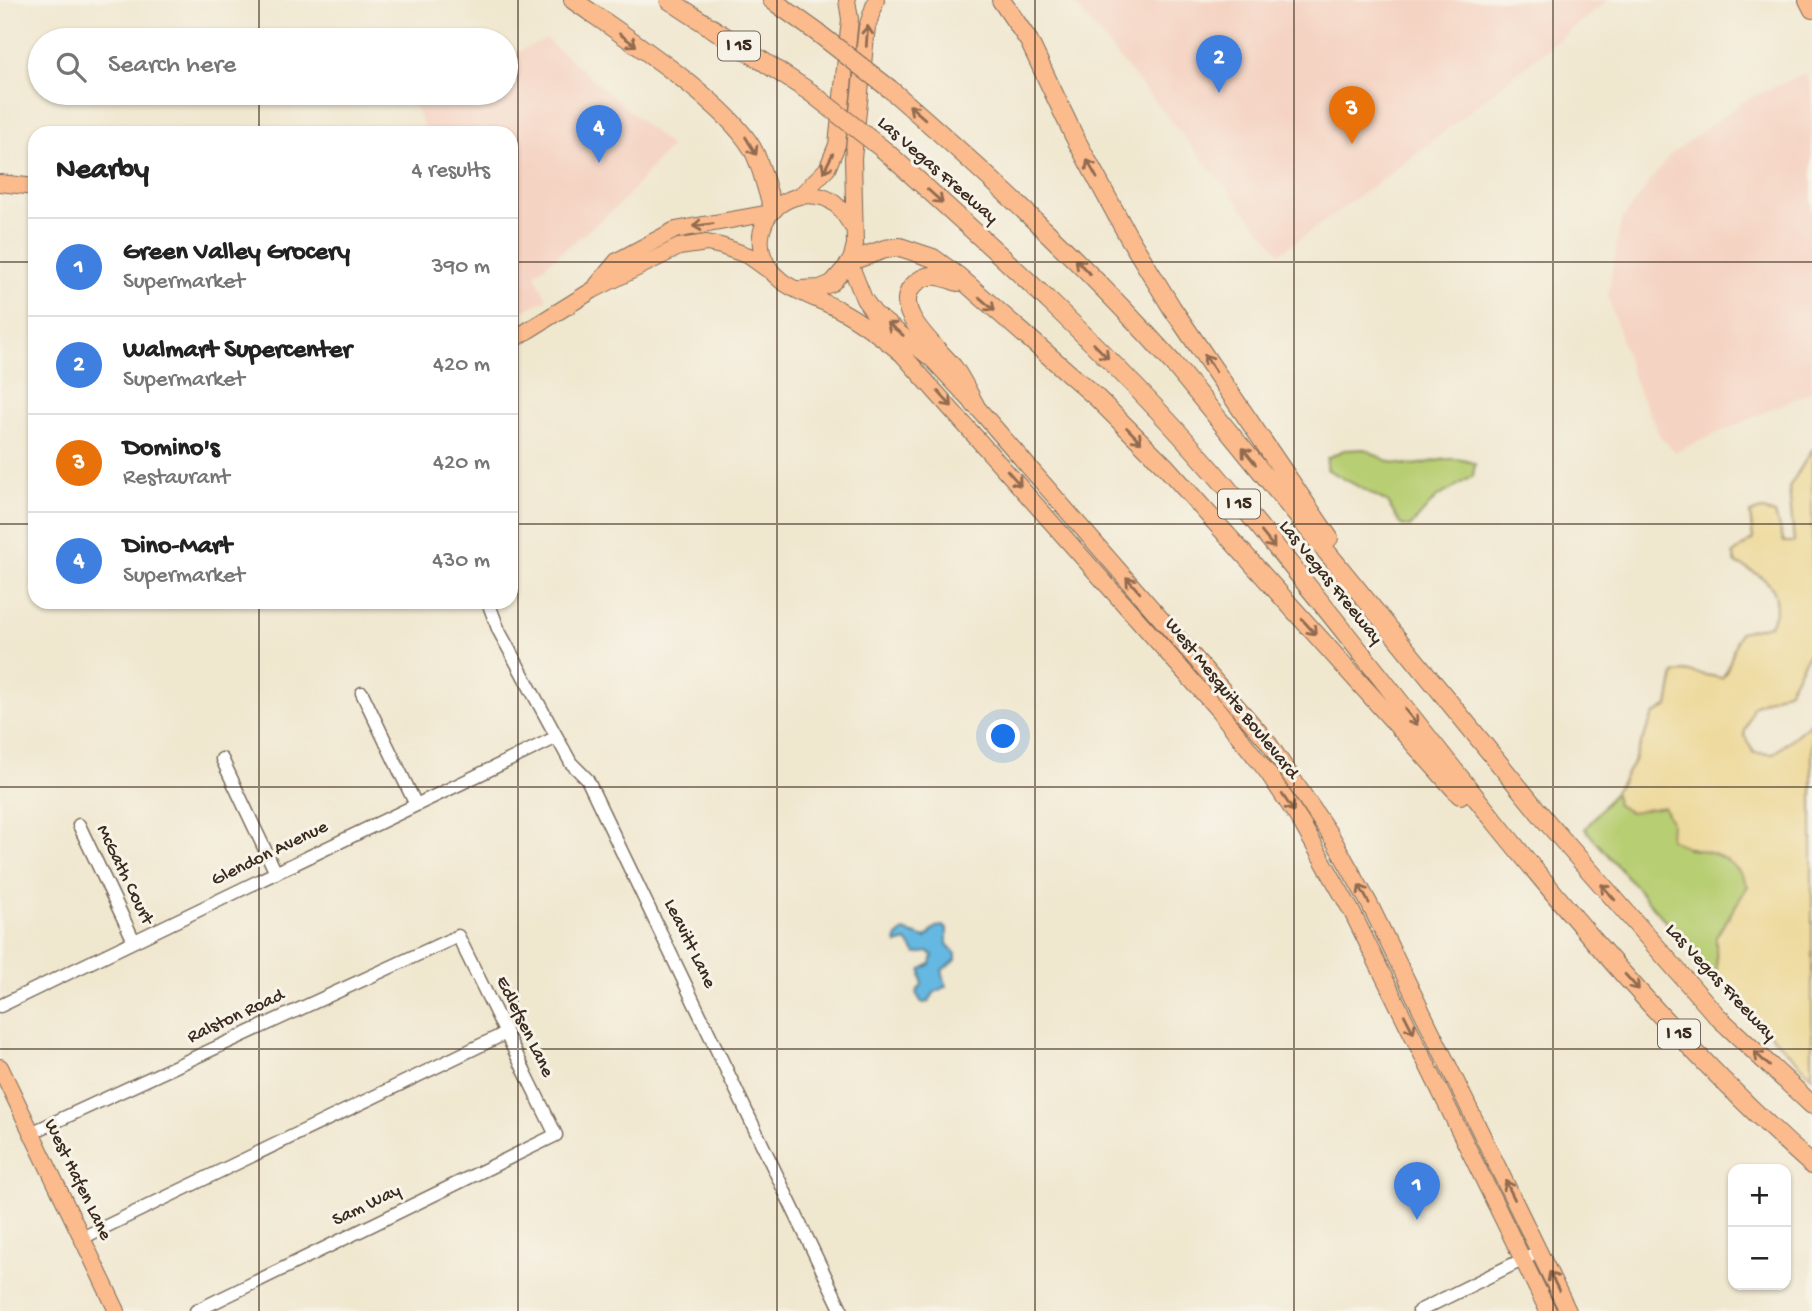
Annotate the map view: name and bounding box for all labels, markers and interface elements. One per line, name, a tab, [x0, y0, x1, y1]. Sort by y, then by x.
one-way arrow	[861, 25, 874, 48]
search box	[28, 28, 518, 105]
road number: I 15	[718, 32, 760, 60]
one-way arrow	[619, 33, 637, 48]
pin: 2	[1196, 35, 1242, 93]
icon: search	[52, 48, 90, 86]
text: Search here	[108, 51, 236, 82]
pin: 3	[1329, 86, 1375, 144]
one-way arrow	[908, 104, 926, 120]
pin: 4	[576, 105, 622, 163]
street label: Las Vegas Freeway	[872, 112, 1003, 230]
one-way arrow	[744, 136, 758, 156]
one-way arrow	[821, 152, 835, 173]
text: Nearby	[56, 154, 149, 189]
text: 4 results	[411, 158, 490, 185]
one-way arrow	[1084, 159, 1098, 180]
one-way arrow	[926, 187, 943, 204]
one-way arrow	[693, 219, 715, 232]
text: Green Valley Grocery	[123, 238, 350, 269]
text: 1	[74, 254, 84, 281]
text: 390 m	[432, 254, 490, 281]
one-way arrow	[1075, 258, 1092, 275]
text: Supermarket	[123, 269, 245, 296]
one-way arrow	[978, 296, 996, 312]
one-way arrow	[886, 321, 905, 336]
text: Walmart Supercenter	[123, 336, 352, 367]
one-way arrow	[1092, 342, 1109, 359]
text: 2	[73, 352, 85, 379]
text: 420 m	[433, 352, 490, 379]
one-way arrow	[1203, 354, 1217, 374]
text: Supermarket	[123, 367, 245, 394]
one-way arrow	[937, 390, 953, 408]
one-way arrow	[1125, 426, 1142, 443]
text: Domino's	[123, 434, 220, 465]
one-way arrow	[1242, 448, 1257, 466]
text: 3	[73, 450, 85, 477]
text: 420 m	[433, 450, 490, 477]
text: Restaurant	[123, 465, 230, 492]
one-way arrow	[1006, 469, 1022, 487]
road number: I 15	[1218, 490, 1260, 518]
street label: Las Vegas Freeway	[1273, 516, 1387, 650]
one-way arrow	[1260, 530, 1275, 548]
text: Dino-Mart	[123, 532, 232, 563]
text: 4	[74, 548, 84, 575]
text: 430 m	[432, 548, 490, 575]
text: Supermarket	[123, 563, 245, 590]
one-way arrow	[1124, 577, 1141, 594]
street label: West Mesquite Boulevard	[1159, 614, 1304, 786]
one-way arrow	[1301, 617, 1317, 635]
one-way arrow	[1403, 707, 1419, 725]
your location	[986, 719, 1020, 753]
one-way arrow	[1281, 793, 1295, 812]
street label: Glendon Avenue	[208, 816, 332, 892]
street label: McGath Court	[90, 821, 159, 931]
one-way arrow	[1600, 883, 1616, 901]
one-way arrow	[1356, 884, 1370, 905]
street label: Leavitt Lane	[658, 896, 720, 992]
street label: Las Vegas Freeway	[1659, 919, 1781, 1047]
one-way arrow	[1624, 972, 1640, 990]
street label: Edlefsen Lane	[490, 973, 558, 1081]
street label: Ralston Road	[184, 984, 290, 1049]
one-way arrow	[1402, 1013, 1416, 1034]
road number: I 15	[1658, 1020, 1700, 1049]
one-way arrow	[1754, 1050, 1771, 1067]
street label: West Hafen Lane	[38, 1116, 116, 1245]
pin: 1	[1394, 1162, 1440, 1220]
map controls	[1728, 1164, 1791, 1290]
button: +	[1728, 1164, 1791, 1227]
street label: Sam Way	[329, 1179, 406, 1232]
one-way arrow	[1503, 1180, 1516, 1201]
button: −	[1728, 1227, 1791, 1290]
one-way arrow	[1547, 1271, 1560, 1292]

